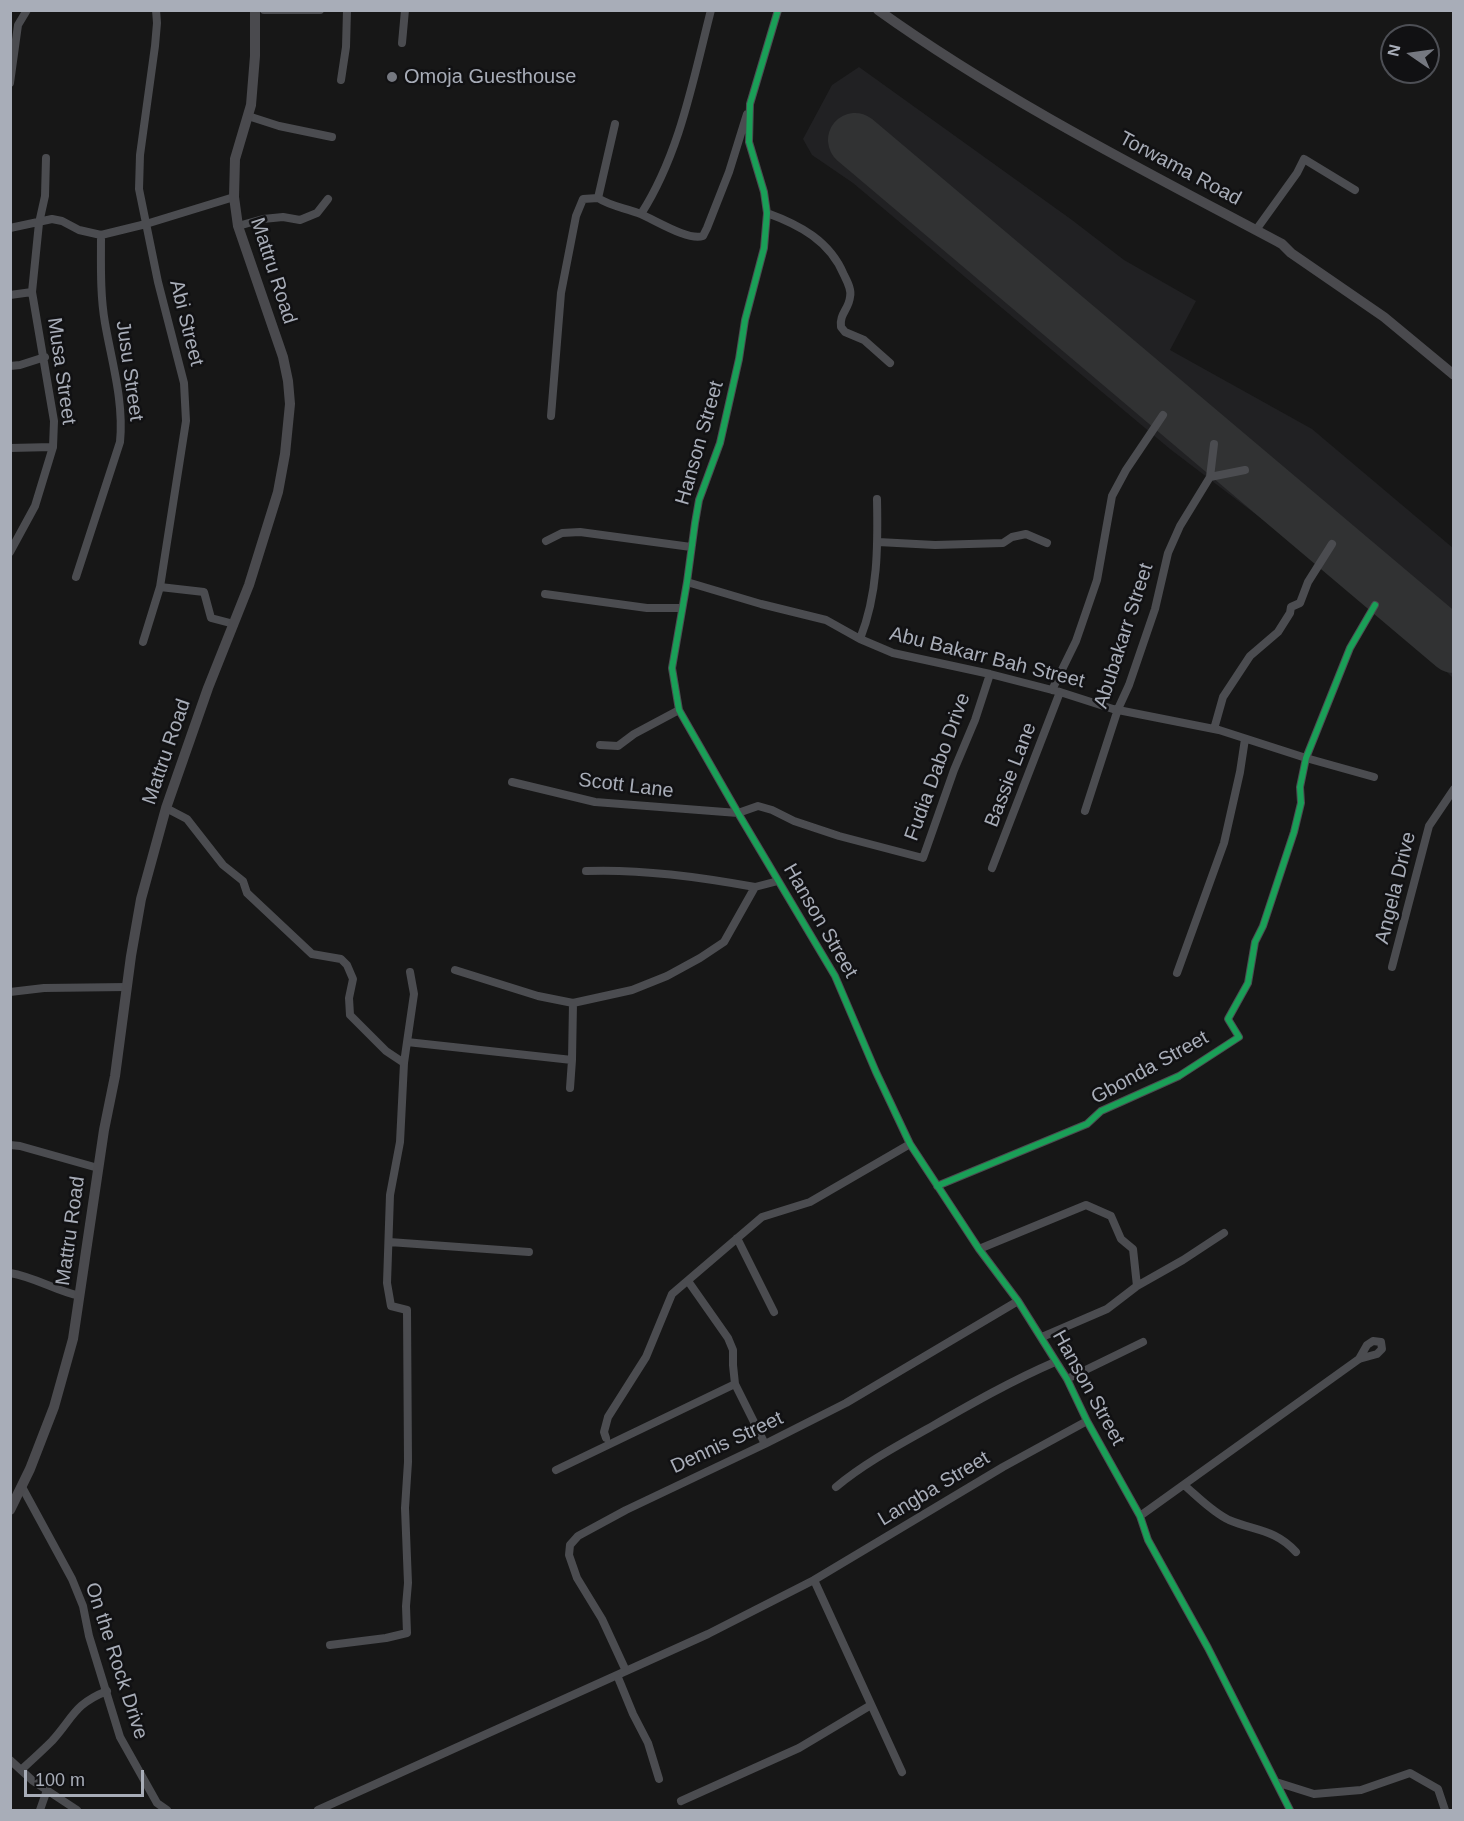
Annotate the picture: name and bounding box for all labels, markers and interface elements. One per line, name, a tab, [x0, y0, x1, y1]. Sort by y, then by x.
north arrow	[1380, 24, 1440, 84]
text: N	[1384, 43, 1404, 58]
place label: Omoja Guesthouse	[404, 65, 576, 89]
marker: Omoja Guesthouse	[385, 70, 399, 84]
street label: Torwama Road	[1115, 127, 1245, 211]
street label: Mattru Road	[245, 215, 301, 327]
street label: Abi Street	[164, 277, 208, 369]
street label: Musa Street	[42, 316, 80, 426]
street label: Jusu Street	[110, 319, 148, 423]
street label: Hanson Street	[671, 378, 729, 508]
street label: Abubakarr Street	[1089, 560, 1159, 712]
street label: Abu Bakarr Bah Street	[887, 622, 1087, 694]
street label: Fudia Dabo Drive	[900, 690, 976, 844]
street label: Mattru Road	[138, 696, 196, 808]
street label: Bassie Lane	[980, 719, 1042, 831]
street label: Scott Lane	[577, 768, 675, 804]
street label: Angela Drive	[1371, 830, 1421, 946]
street label: Hanson Street	[778, 860, 862, 982]
street label: Gbonda Street	[1087, 1026, 1213, 1110]
street label: Mattru Road	[51, 1175, 91, 1287]
street label: Hanson Street	[1047, 1326, 1129, 1450]
street label: Dennis Street	[667, 1407, 787, 1479]
street label: Langba Street	[874, 1446, 994, 1532]
street label: On the Rock Drive	[79, 1580, 153, 1742]
scale bar	[27, 1758, 147, 1796]
text: 100 m	[35, 1770, 85, 1790]

